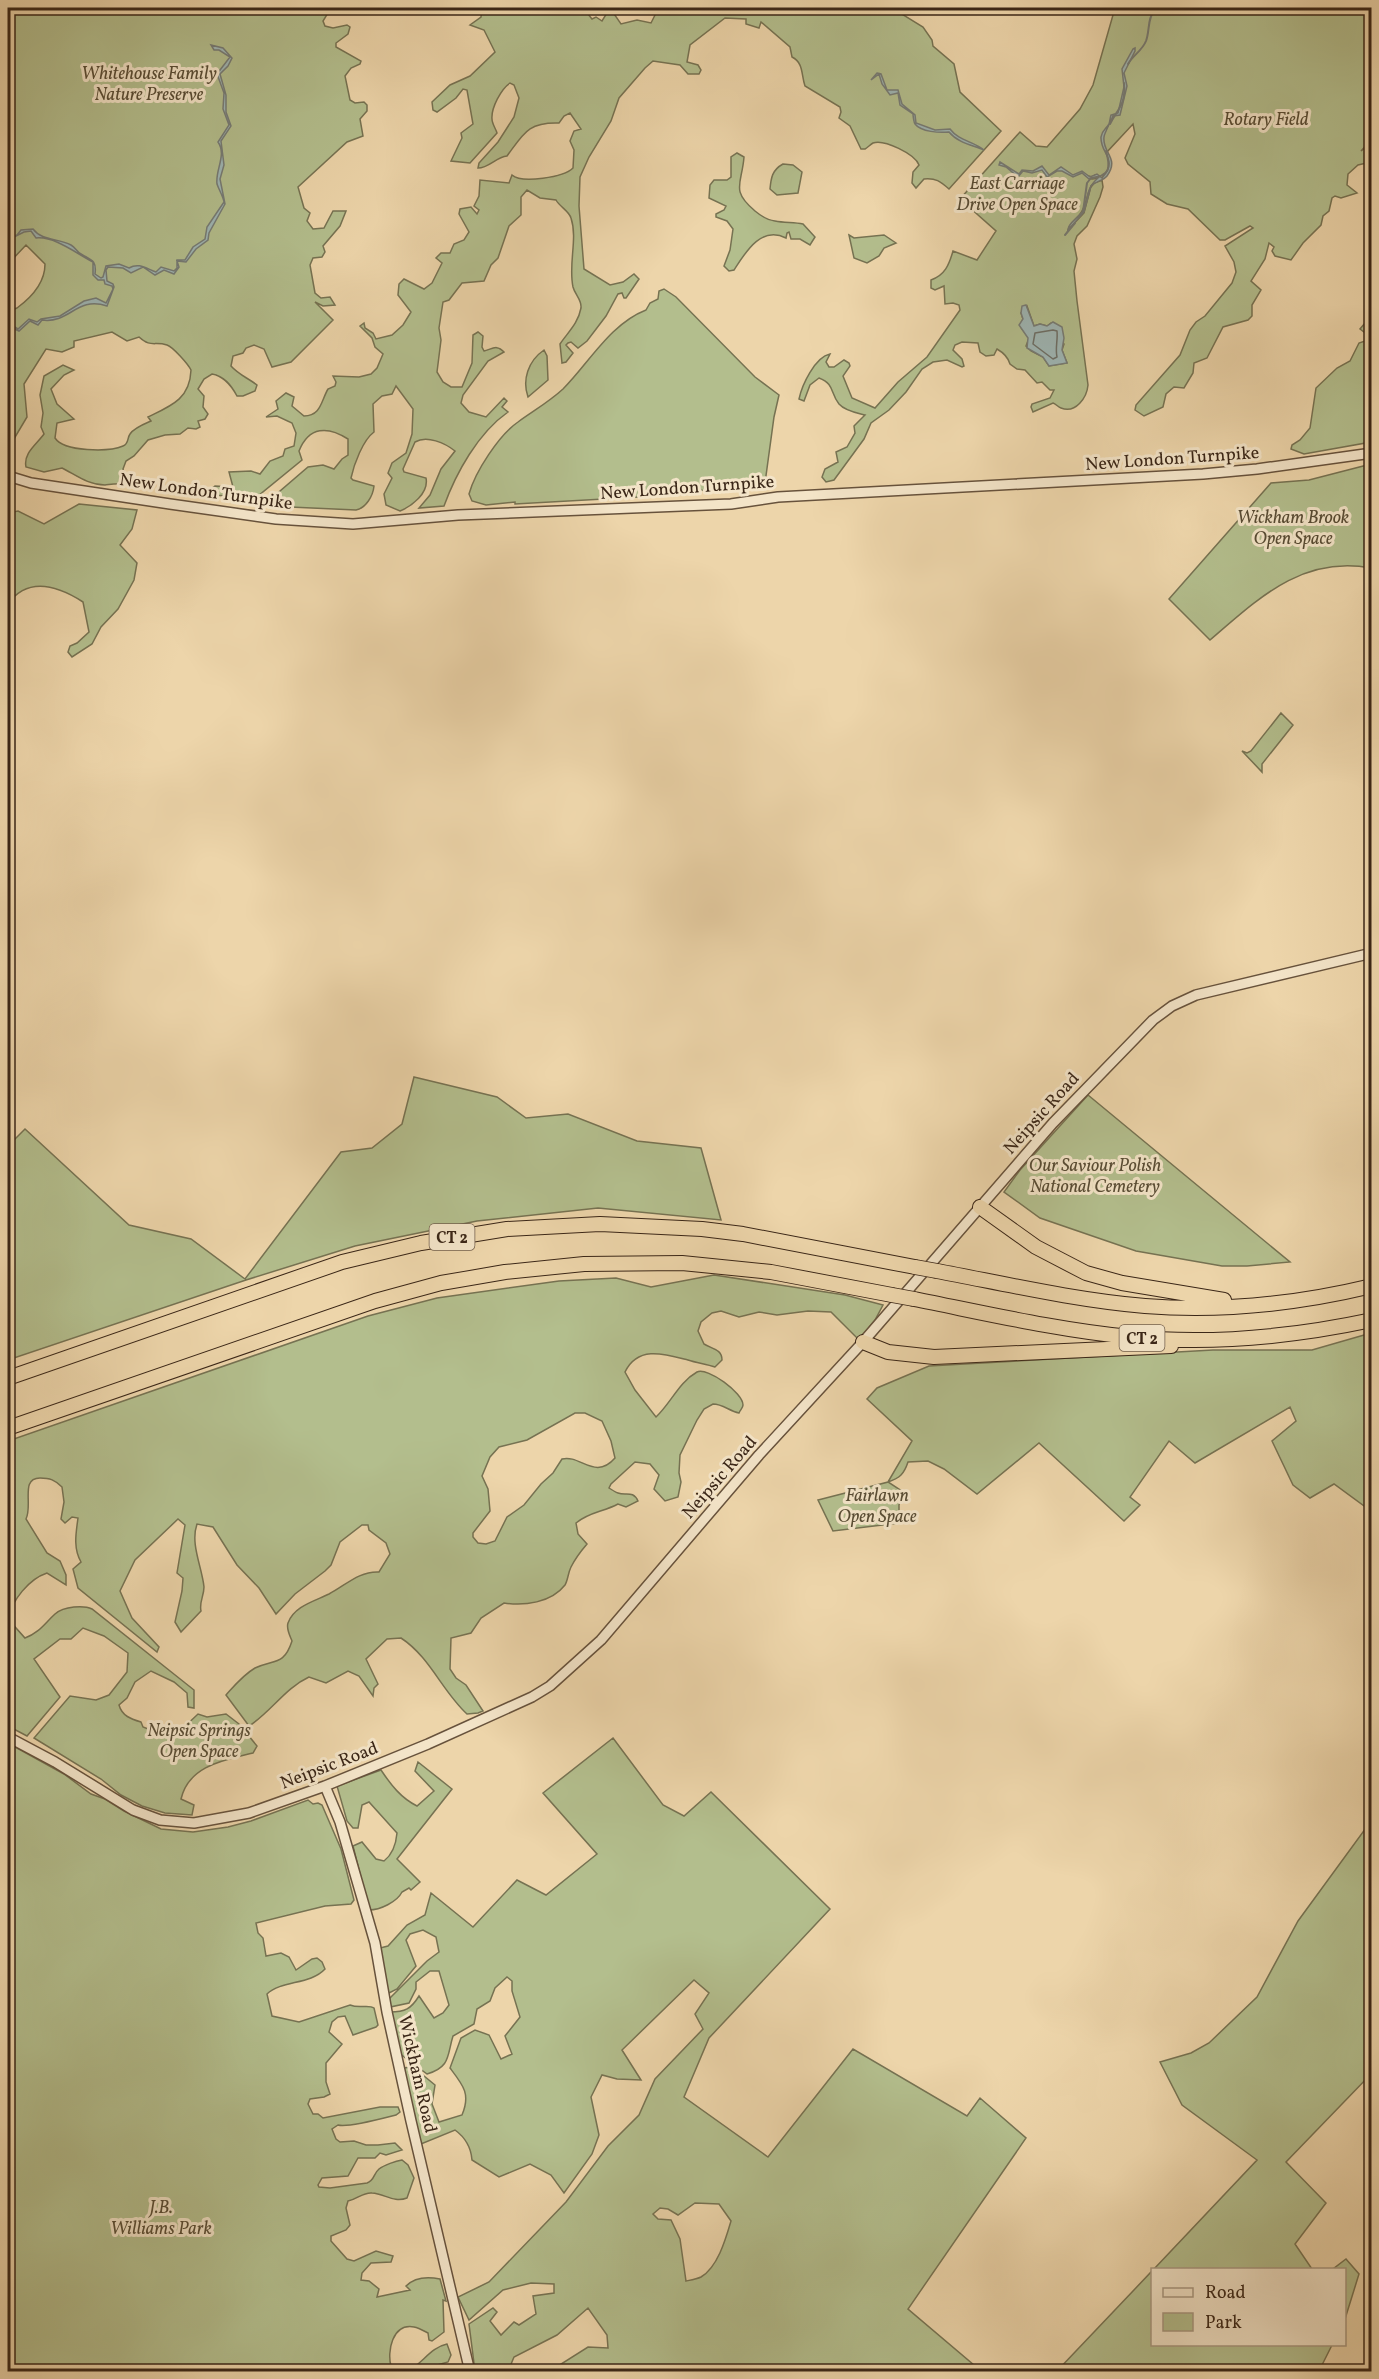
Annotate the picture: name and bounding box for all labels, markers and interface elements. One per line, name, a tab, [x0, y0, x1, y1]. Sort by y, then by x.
park label: Whitehouse Family Nature Preserve	[81, 62, 217, 108]
park label: Rotary Field	[1223, 108, 1309, 133]
park label: East Carriage Drive Open Space	[956, 172, 1078, 218]
street label: New London Turnpike	[1084, 441, 1260, 478]
street label: New London Turnpike	[118, 468, 294, 517]
street label: New London Turnpike	[599, 470, 775, 507]
park label: Wickham Brook Open Space	[1237, 506, 1349, 552]
street label: Neipsic Road	[998, 1067, 1086, 1161]
park label: Our Saviour Polish National Cemetery	[1029, 1154, 1161, 1200]
road number: CT 2	[430, 1224, 474, 1250]
road number: CT 2	[1120, 1325, 1164, 1351]
street label: Neipsic Road	[677, 1431, 763, 1525]
park label: Fairlawn Open Space	[837, 1484, 917, 1530]
park label: Neipsic Springs Open Space	[147, 1719, 251, 1765]
street label: Neipsic Road	[277, 1736, 382, 1797]
street label: Wickham Road	[391, 2013, 442, 2136]
park label: J.B. Williams Park	[110, 2196, 212, 2242]
legend	[1151, 2268, 1346, 2346]
text: Road	[1205, 2281, 1246, 2306]
text: Park	[1205, 2311, 1242, 2336]

